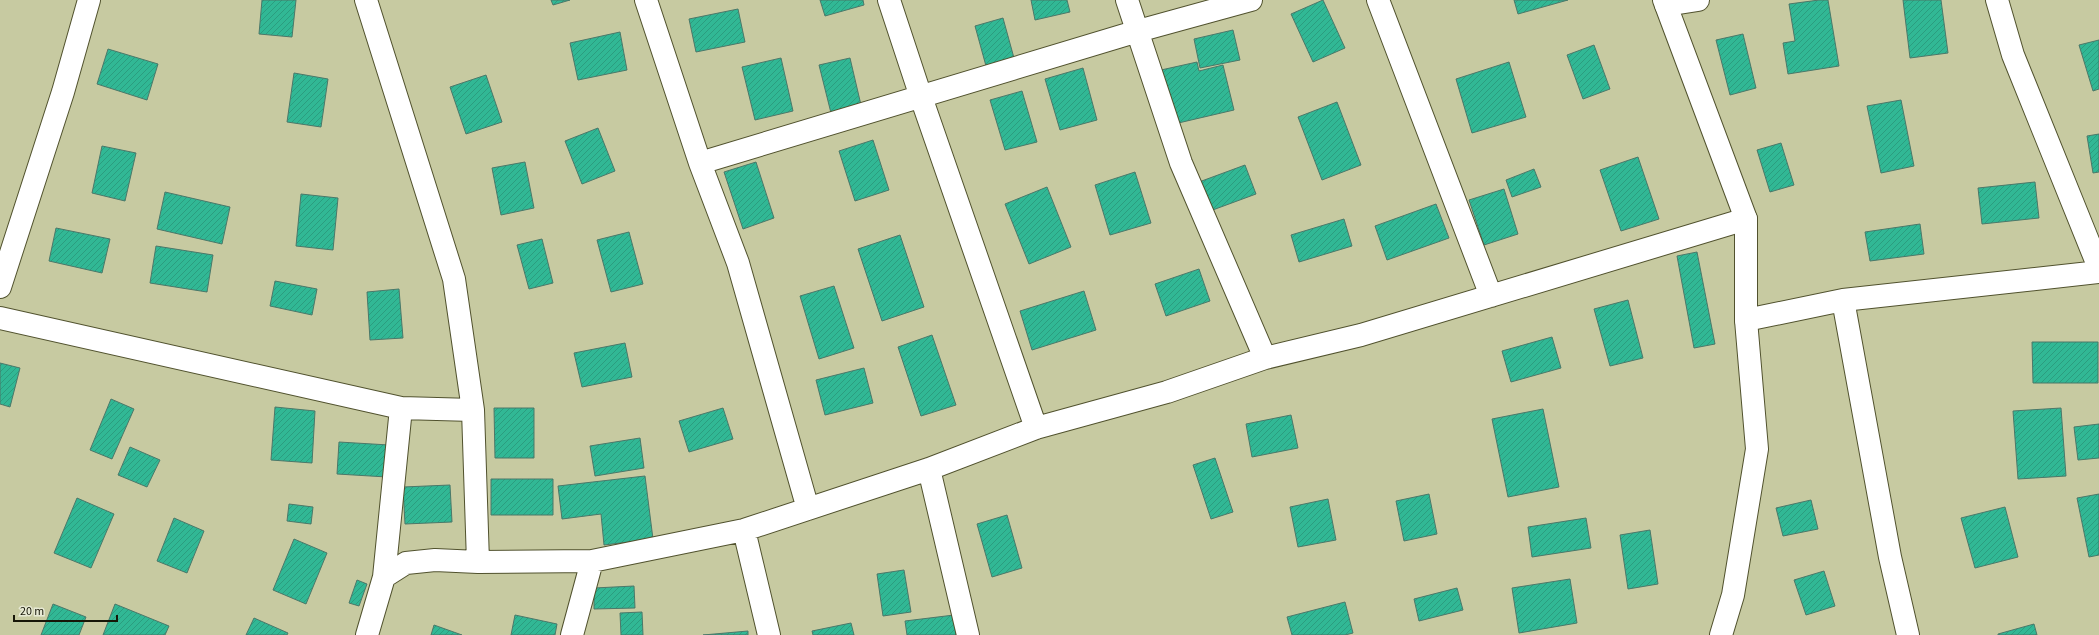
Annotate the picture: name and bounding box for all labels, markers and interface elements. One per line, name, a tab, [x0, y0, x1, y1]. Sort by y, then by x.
scale bar	[14, 597, 117, 623]
text: 20 m	[20, 603, 44, 620]

